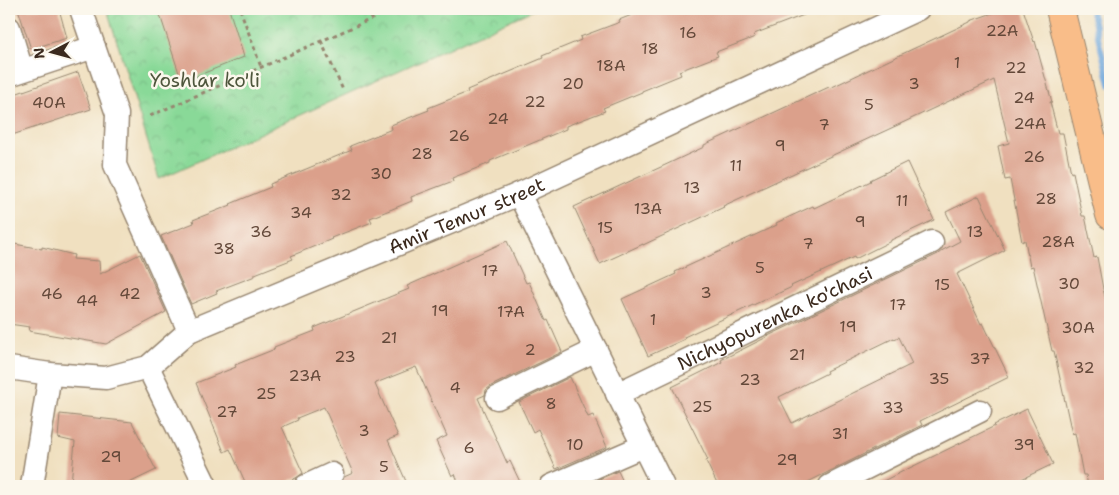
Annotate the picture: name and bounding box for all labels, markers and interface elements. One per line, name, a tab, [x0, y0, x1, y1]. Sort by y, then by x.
house number: 22A	[986, 20, 1018, 41]
house number: 16	[679, 22, 697, 43]
north arrow	[28, 28, 78, 78]
house number: 18	[641, 38, 659, 59]
text: N	[30, 47, 49, 60]
house number: 1	[954, 52, 960, 73]
house number: 18A	[596, 55, 626, 76]
house number: 22	[1005, 57, 1027, 78]
park label: Yoshlar ko'li	[150, 68, 260, 93]
house number: 20	[562, 73, 584, 94]
house number: 3	[908, 73, 920, 94]
house number: 24	[1013, 87, 1035, 108]
house number: 22	[524, 91, 546, 112]
house number: 40A	[32, 92, 66, 113]
house number: 5	[864, 94, 874, 115]
house number: 24	[487, 108, 509, 129]
house number: 24A	[1014, 113, 1047, 134]
house number: 7	[818, 114, 830, 135]
house number: 26	[448, 125, 470, 146]
house number: 9	[774, 135, 786, 156]
house number: 28	[411, 143, 433, 164]
house number: 26	[1023, 146, 1045, 167]
house number: 11	[730, 155, 742, 176]
house number: 30	[370, 163, 392, 184]
street label: Amir Temur street	[384, 171, 549, 259]
house number: 13	[683, 177, 701, 198]
house number: 32	[330, 184, 352, 205]
house number: 28	[1035, 188, 1057, 209]
house number: 11	[896, 190, 908, 211]
house number: 13A	[634, 198, 662, 219]
house number: 34	[290, 202, 312, 223]
house number: 9	[854, 211, 866, 232]
house number: 15	[597, 217, 613, 238]
house number: 36	[250, 221, 272, 242]
house number: 13	[966, 221, 984, 242]
house number: 28A	[1041, 231, 1075, 252]
house number: 7	[802, 233, 814, 254]
house number: 38	[213, 238, 235, 259]
house number: 5	[755, 257, 765, 278]
house number: 17	[481, 260, 499, 281]
street label: Nichyopurenka ko'chasi	[673, 260, 876, 376]
house number: 30	[1058, 273, 1080, 294]
house number: 15	[934, 274, 950, 295]
house number: 3	[700, 282, 712, 303]
house number: 46	[41, 283, 63, 304]
house number: 42	[119, 283, 141, 304]
house number: 44	[76, 290, 98, 311]
house number: 17	[889, 294, 907, 315]
house number: 19	[431, 300, 449, 321]
house number: 17A	[497, 301, 525, 322]
house number: 1	[650, 309, 656, 330]
house number: 19	[839, 316, 857, 337]
house number: 30A	[1061, 317, 1095, 338]
house number: 21	[380, 327, 398, 348]
house number: 2	[524, 339, 536, 360]
house number: 21	[788, 344, 806, 365]
house number: 23	[334, 346, 356, 367]
house number: 37	[969, 348, 991, 369]
house number: 32	[1073, 357, 1095, 378]
house number: 23A	[289, 365, 321, 386]
house number: 35	[929, 368, 949, 389]
house number: 23	[739, 369, 761, 390]
house number: 4	[449, 377, 461, 398]
house number: 25	[256, 383, 276, 404]
house number: 8	[545, 393, 557, 414]
house number: 25	[692, 396, 712, 417]
house number: 33	[882, 397, 904, 418]
house number: 27	[216, 401, 238, 422]
house number: 3	[358, 420, 370, 441]
house number: 31	[831, 423, 849, 444]
house number: 10	[566, 434, 584, 455]
house number: 39	[1013, 434, 1035, 455]
house number: 6	[463, 437, 475, 458]
house number: 29	[100, 446, 122, 467]
house number: 29	[776, 449, 798, 470]
house number: 5	[379, 456, 389, 477]

